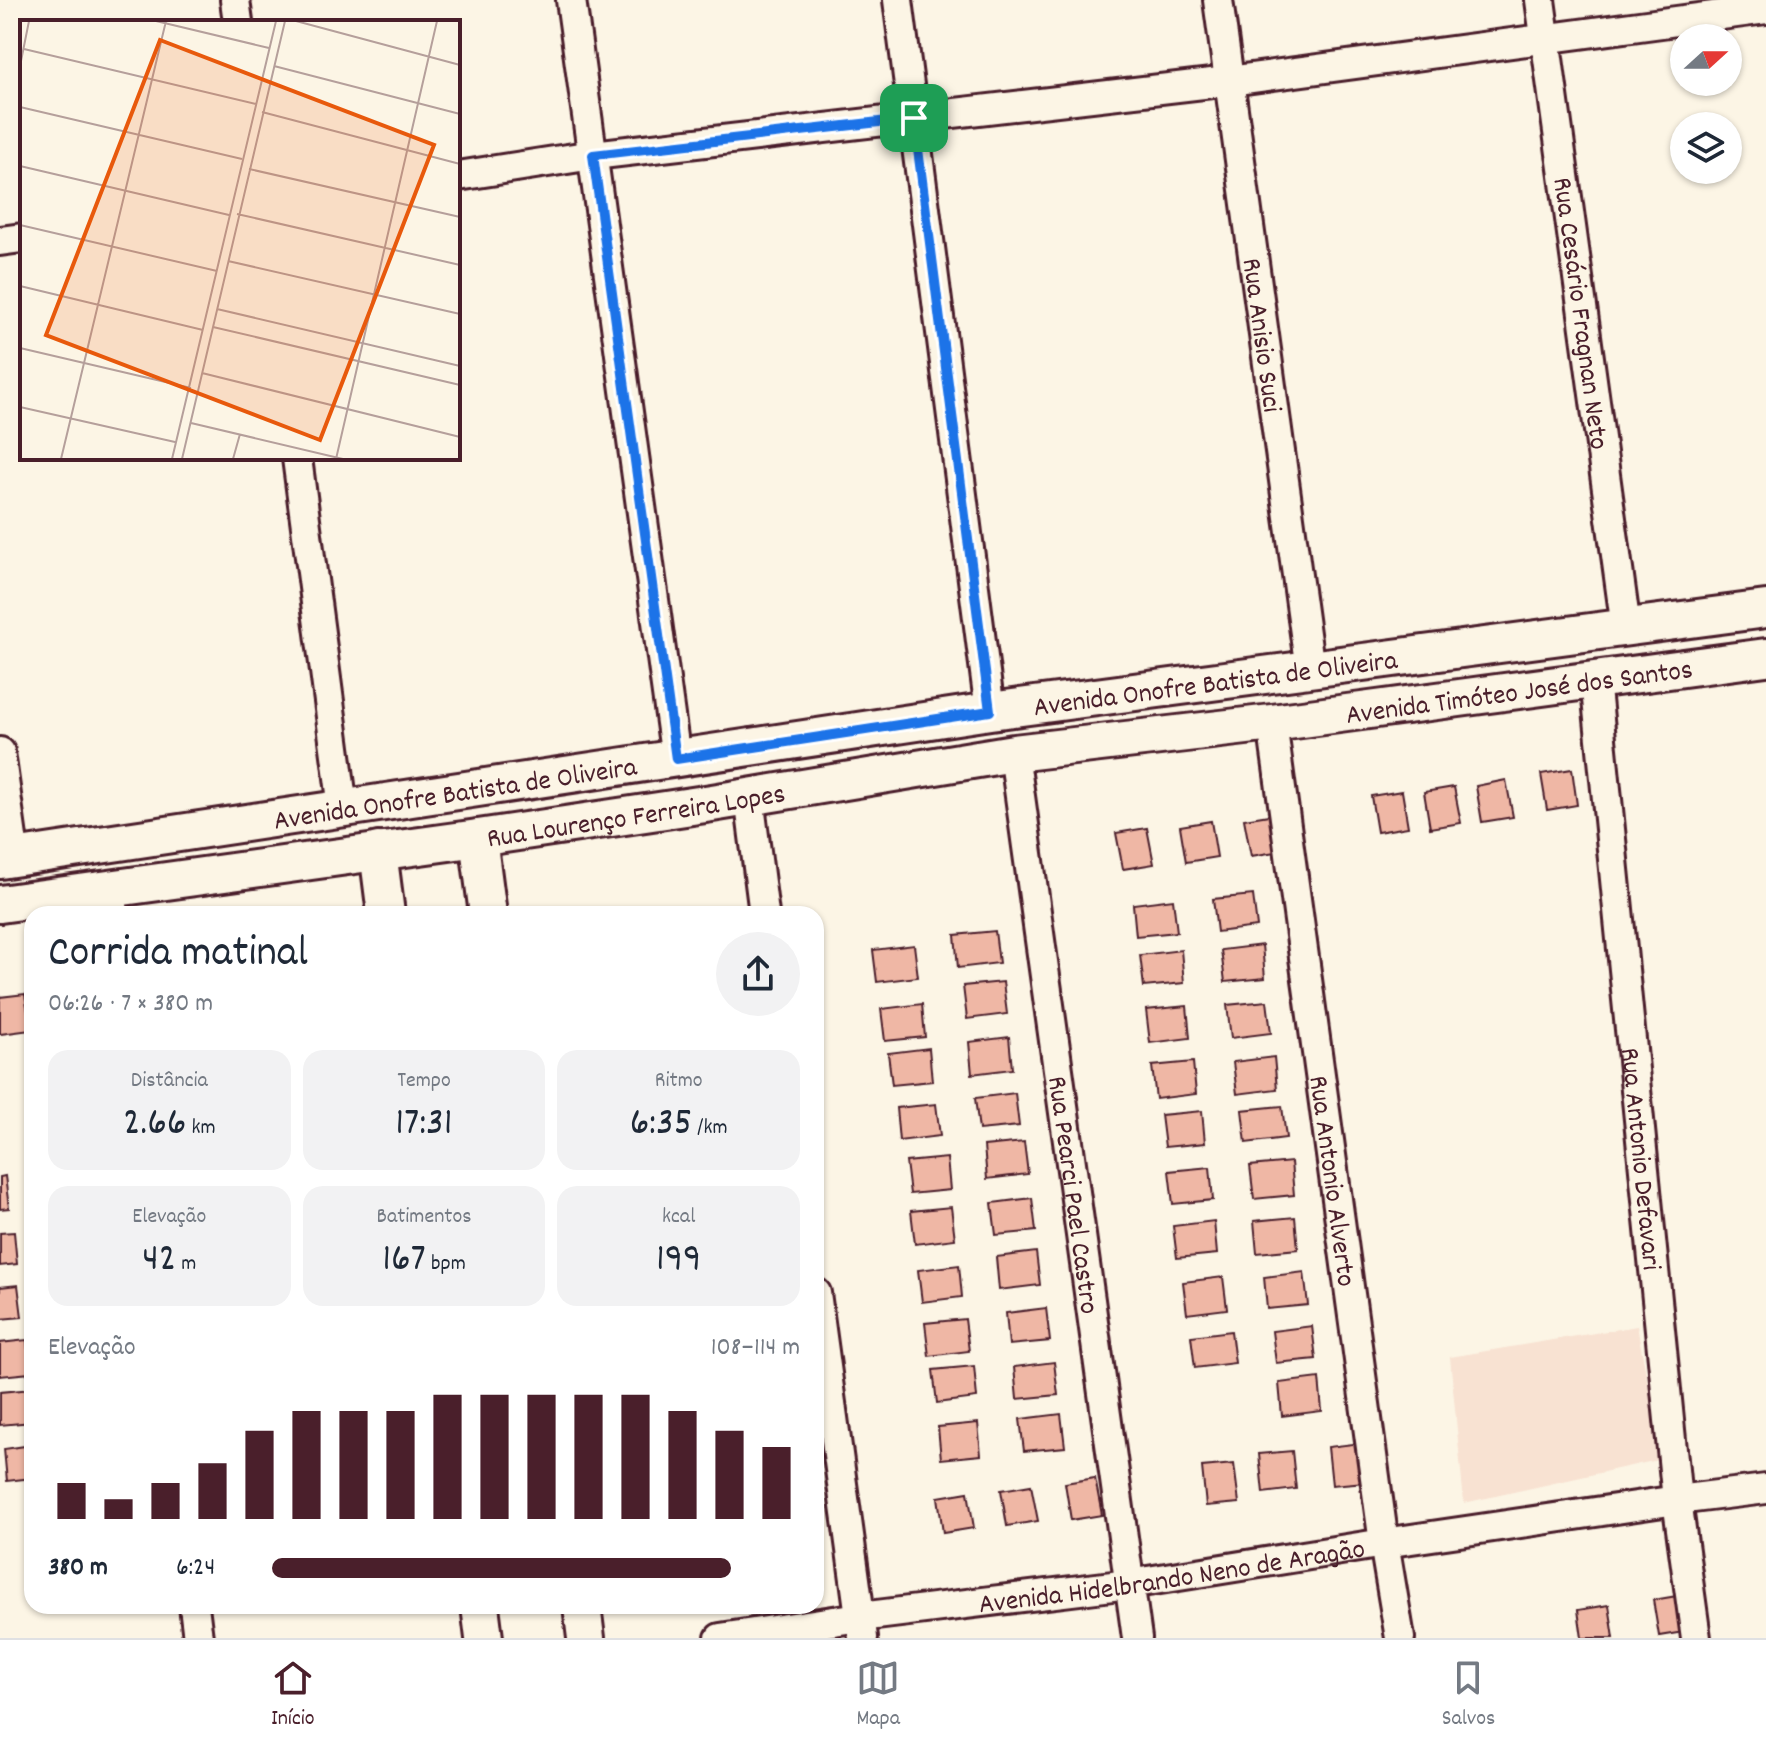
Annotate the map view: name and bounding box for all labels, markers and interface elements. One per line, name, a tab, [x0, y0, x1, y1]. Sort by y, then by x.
inset map	[20, 20, 460, 460]
north arrow	[1670, 24, 1742, 96]
map controls	[1670, 24, 1742, 184]
pin	[880, 84, 948, 152]
icon: arrive	[892, 96, 936, 140]
button: layers	[1670, 112, 1742, 184]
street label: Rua Cesário Fragnan Neto	[1539, 175, 1616, 452]
street label: Rua Anisio Suci	[1229, 256, 1289, 415]
street label: Avenida Onofre Batista de Oliveira	[1031, 643, 1401, 730]
street label: Avenida Timóteo José dos Santos	[1344, 652, 1695, 738]
street label: Avenida Onofre Batista de Oliveira	[271, 749, 641, 844]
street label: Rua Lourenço Ferreira Lopes	[485, 776, 788, 861]
text: Corrida matinal	[48, 924, 308, 987]
button: share	[716, 932, 800, 1016]
text: 06:26 · 7 × 380 m	[48, 986, 213, 1023]
street label: Rua Antonio Defavari	[1607, 1046, 1669, 1272]
text: Distância	[131, 1066, 208, 1097]
text: Tempo	[397, 1066, 451, 1097]
text: Ritmo	[655, 1066, 703, 1097]
street label: Rua Antonio Alverto	[1295, 1073, 1364, 1289]
street label: Rua Pearci Pael Castro	[1034, 1074, 1107, 1317]
text: 2.66	[123, 1097, 186, 1154]
text: 17:31	[395, 1097, 453, 1154]
text: 6:35	[630, 1097, 692, 1154]
text: km	[186, 1113, 216, 1144]
text: /km	[692, 1113, 728, 1144]
text: Elevação	[132, 1202, 206, 1233]
text: Batimentos	[376, 1202, 472, 1233]
text: kcal	[662, 1202, 695, 1233]
text: 42	[142, 1233, 176, 1290]
text: 167	[382, 1233, 426, 1290]
text: 199	[656, 1233, 701, 1290]
text: m	[176, 1249, 196, 1280]
text: bpm	[426, 1249, 466, 1280]
text: Elevação	[48, 1330, 135, 1367]
text: 108–114 m	[711, 1330, 800, 1367]
street label: Avenida Hidelbrando Neno de Aragão	[977, 1531, 1368, 1627]
text: 380 m	[48, 1550, 108, 1587]
text: 6:24	[176, 1550, 215, 1587]
tab: Início	[271, 1656, 315, 1735]
tab: Mapa	[856, 1656, 900, 1735]
tab: Salvos	[1442, 1656, 1495, 1735]

